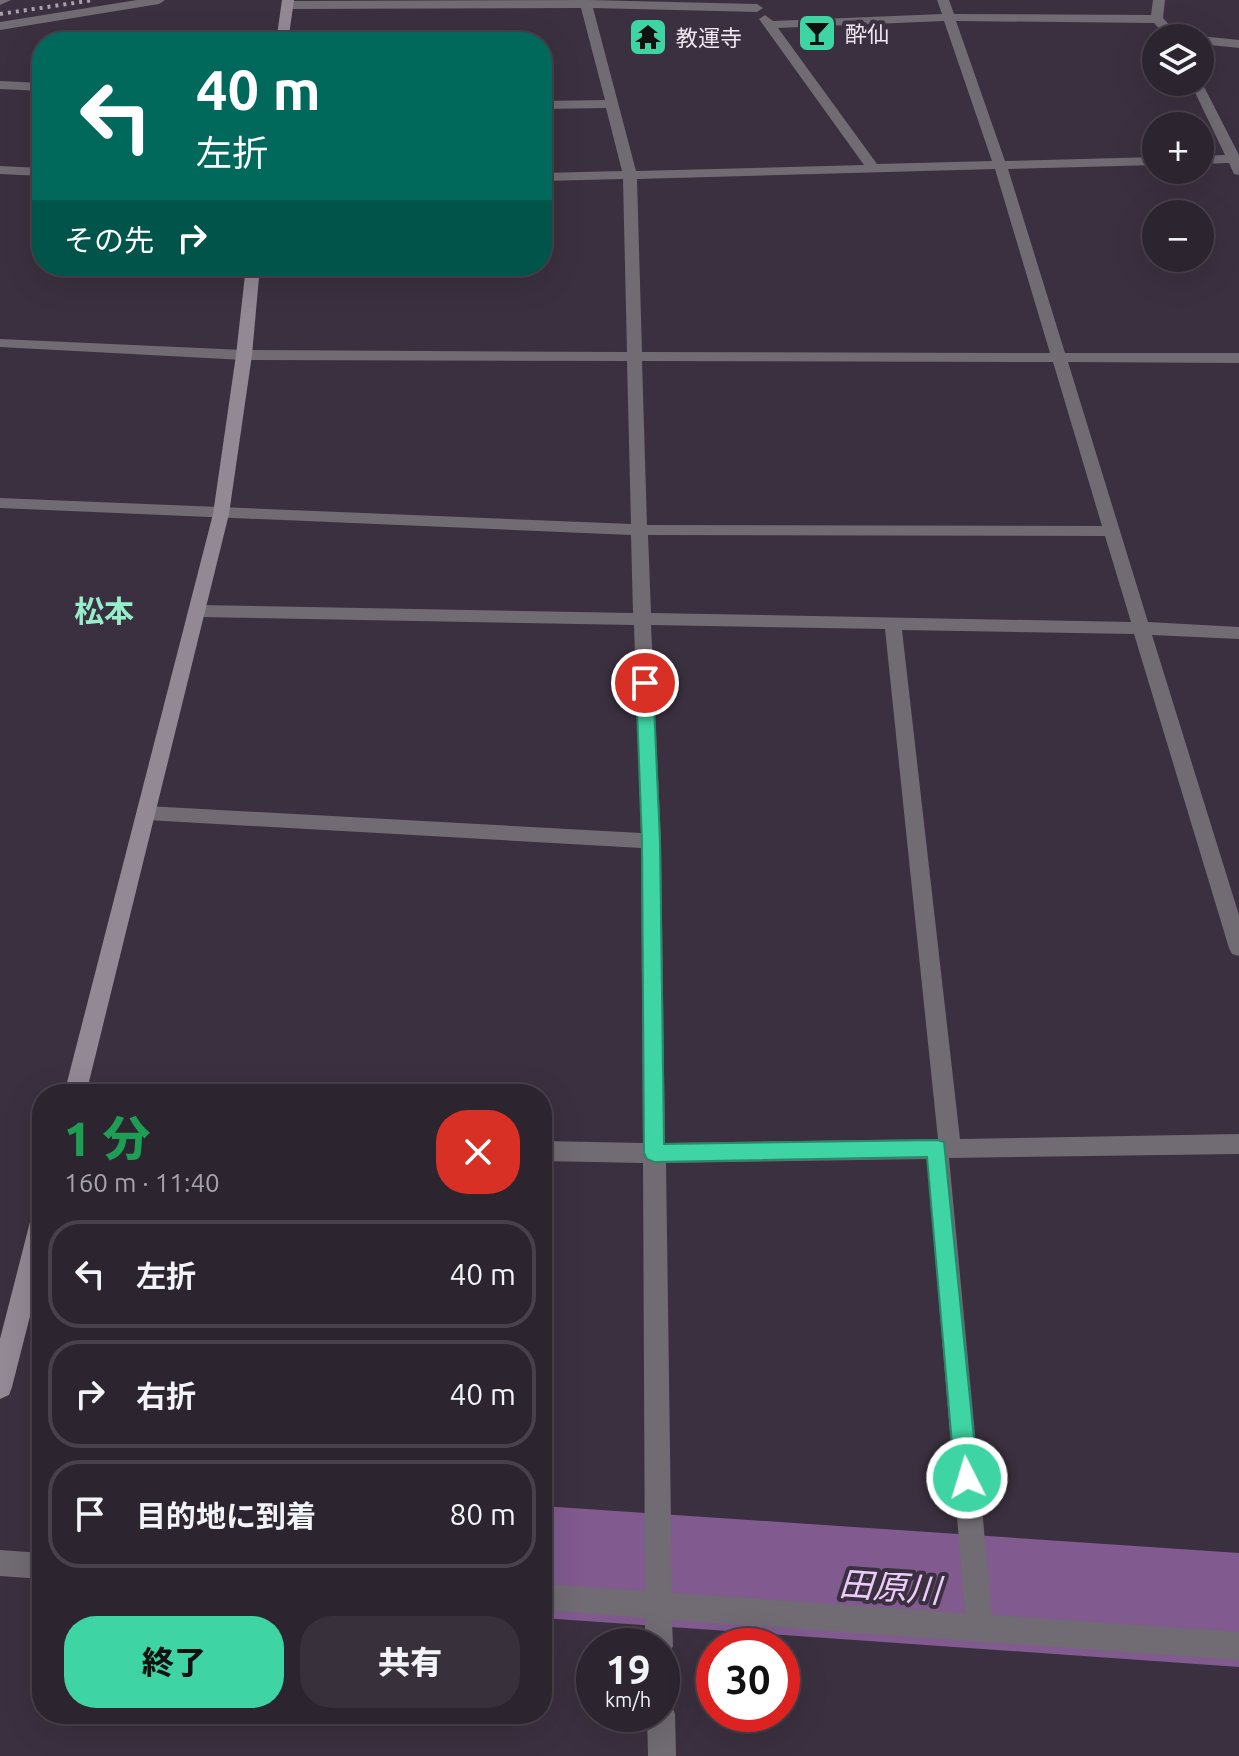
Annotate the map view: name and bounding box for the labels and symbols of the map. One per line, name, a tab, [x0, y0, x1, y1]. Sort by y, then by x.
bar icon: 酔仙	[796, 12, 838, 54]
temple icon: 教運寺	[627, 16, 669, 58]
place label: 酔仙	[845, 21, 889, 46]
place label: 教運寺	[676, 25, 742, 50]
district label: 松本	[74, 594, 134, 628]
pin	[611, 649, 679, 717]
position arrow	[925, 1436, 1009, 1520]
water label: 田原川	[838, 1563, 945, 1609]
speed limit sign: 30	[696, 1628, 800, 1732]

